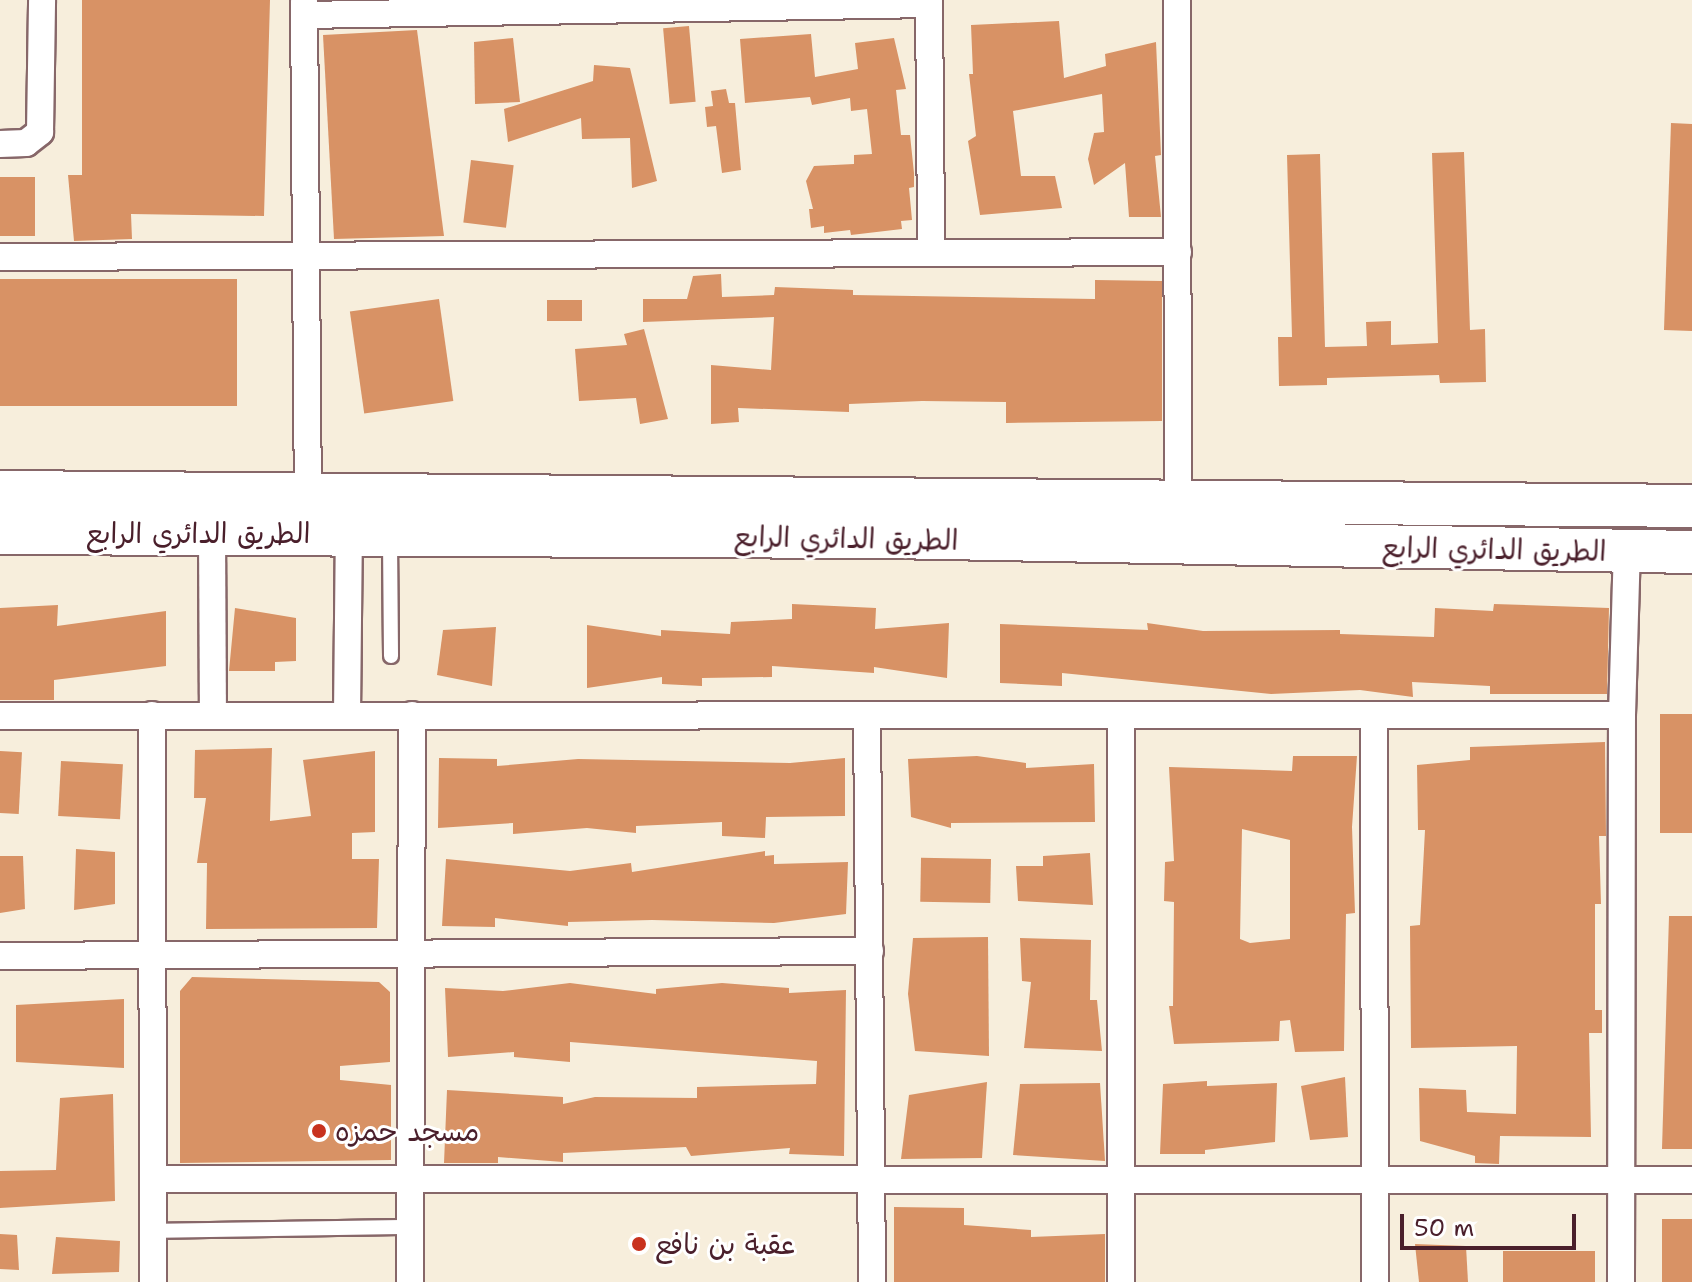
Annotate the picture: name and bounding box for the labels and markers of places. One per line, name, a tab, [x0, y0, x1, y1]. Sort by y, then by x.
place label: مسجد حمزه	[335, 1114, 479, 1148]
marker: مسجد حمزه	[310, 1122, 328, 1140]
place label: عقبة بن نافع	[655, 1227, 795, 1261]
marker: عقبة بن نافع	[630, 1235, 648, 1253]

